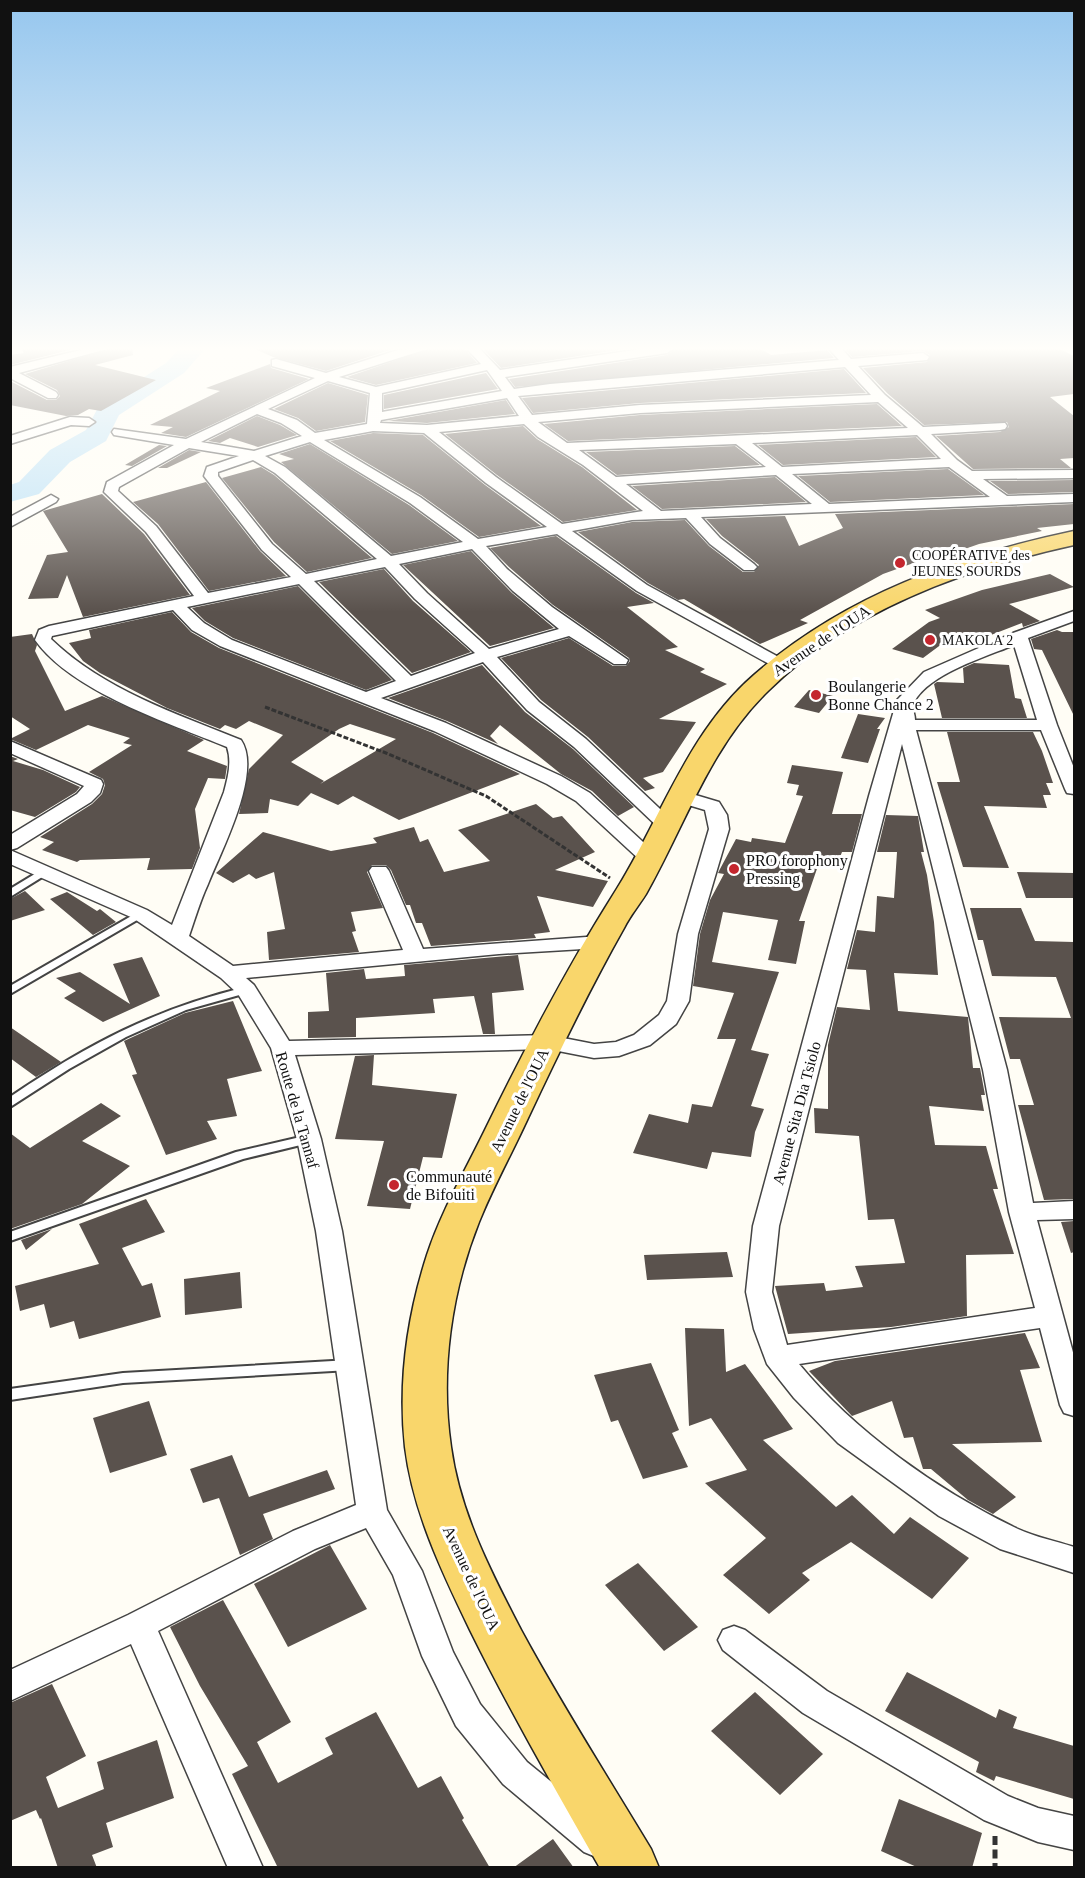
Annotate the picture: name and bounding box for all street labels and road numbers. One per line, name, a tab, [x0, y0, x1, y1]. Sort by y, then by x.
street label: Avenue de l'OUA	[769, 601, 874, 679]
street label: Avenue Sita Dia Tsiolo	[769, 1039, 824, 1187]
street label: Avenue de l'OUA	[487, 1045, 552, 1155]
street label: Route de la Tannaf	[273, 1050, 323, 1171]
street label: Avenue de l'OUA	[440, 1523, 503, 1634]

